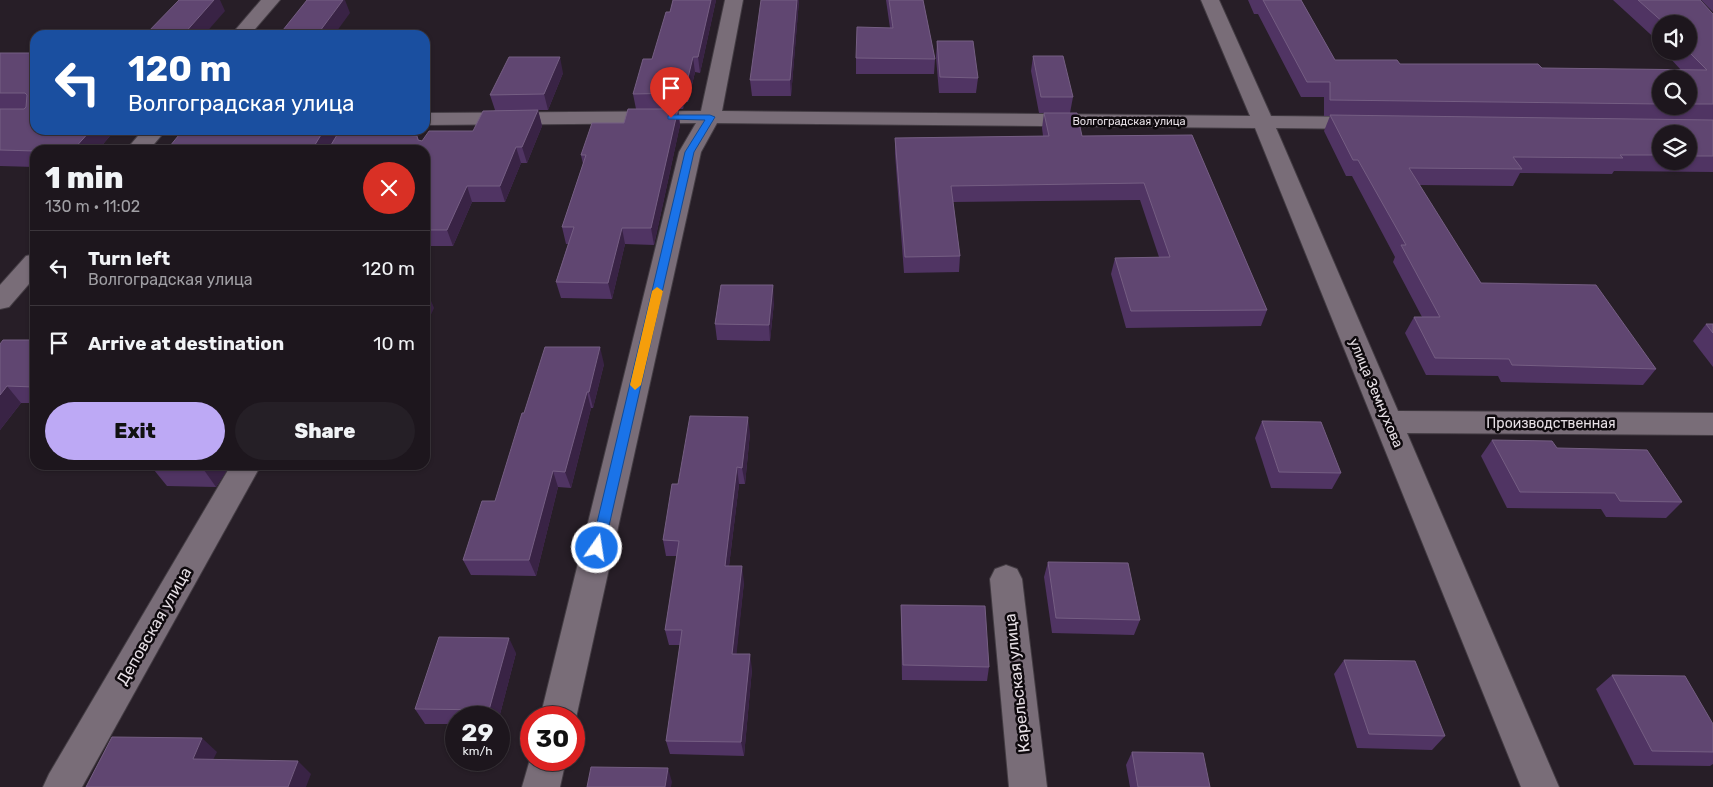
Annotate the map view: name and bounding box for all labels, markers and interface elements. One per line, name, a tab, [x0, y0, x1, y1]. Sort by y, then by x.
map controls	[1652, 15, 1697, 170]
button: sound	[1652, 15, 1697, 60]
text: 120 m	[128, 48, 231, 90]
icon: left	[45, 50, 110, 115]
pin	[650, 67, 692, 118]
button: search	[1652, 70, 1697, 115]
icon: arrive	[657, 74, 685, 102]
text: Волгоградская улица	[128, 90, 354, 117]
street label: Волгоградская улица	[1072, 115, 1186, 128]
button: layers	[1652, 125, 1697, 170]
text: 1 min	[45, 160, 123, 196]
button: close	[363, 162, 415, 214]
text: 130 m · 11:02	[45, 197, 140, 216]
text: Turn left	[88, 247, 170, 270]
icon: left	[45, 254, 73, 282]
text: 120 m	[362, 257, 415, 280]
text: Волгоградская улица	[88, 270, 253, 289]
icon: arrive	[45, 329, 73, 357]
text: Arrive at destination	[88, 332, 284, 355]
text: 10 m	[373, 332, 415, 355]
street label: улица Земнухова	[1345, 336, 1407, 450]
button: Exit	[45, 402, 225, 460]
button: Share	[235, 402, 415, 460]
street label: Производственная	[1486, 415, 1616, 432]
position arrow	[570, 521, 622, 573]
street label: Деповская улица	[113, 564, 195, 688]
street label: Карельская улица	[1000, 613, 1034, 753]
speed limit sign: 30	[520, 706, 585, 771]
text: 29	[461, 718, 494, 747]
text: km/h	[463, 744, 492, 758]

